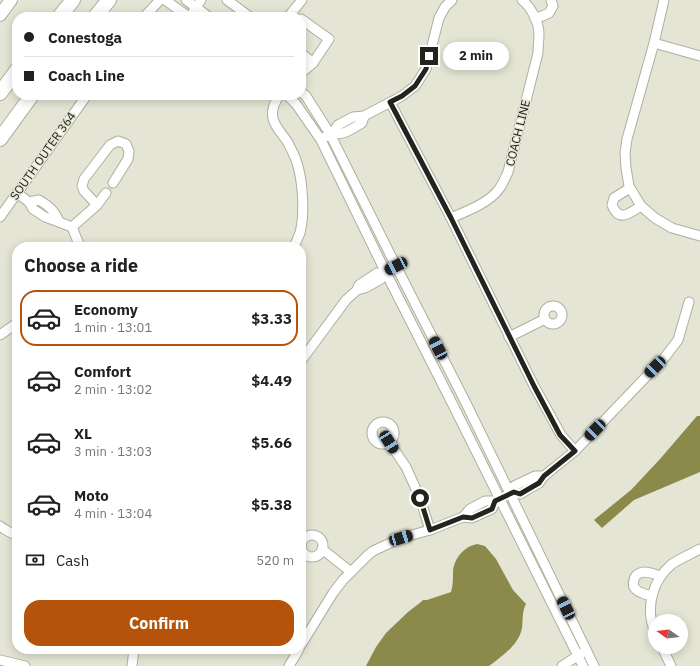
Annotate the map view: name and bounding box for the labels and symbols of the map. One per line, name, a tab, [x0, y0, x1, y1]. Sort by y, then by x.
callout: 2 min	[443, 42, 509, 70]
route end	[420, 47, 438, 65]
street label: COACH LINE	[502, 98, 533, 168]
street label: SOUTH OUTER 364	[7, 109, 79, 203]
car	[383, 255, 409, 277]
car	[427, 335, 449, 361]
car	[642, 354, 668, 380]
car	[582, 417, 608, 443]
car	[378, 429, 400, 455]
route start	[411, 489, 429, 507]
car	[388, 529, 414, 547]
car	[555, 595, 577, 621]
north arrow	[648, 614, 688, 654]

